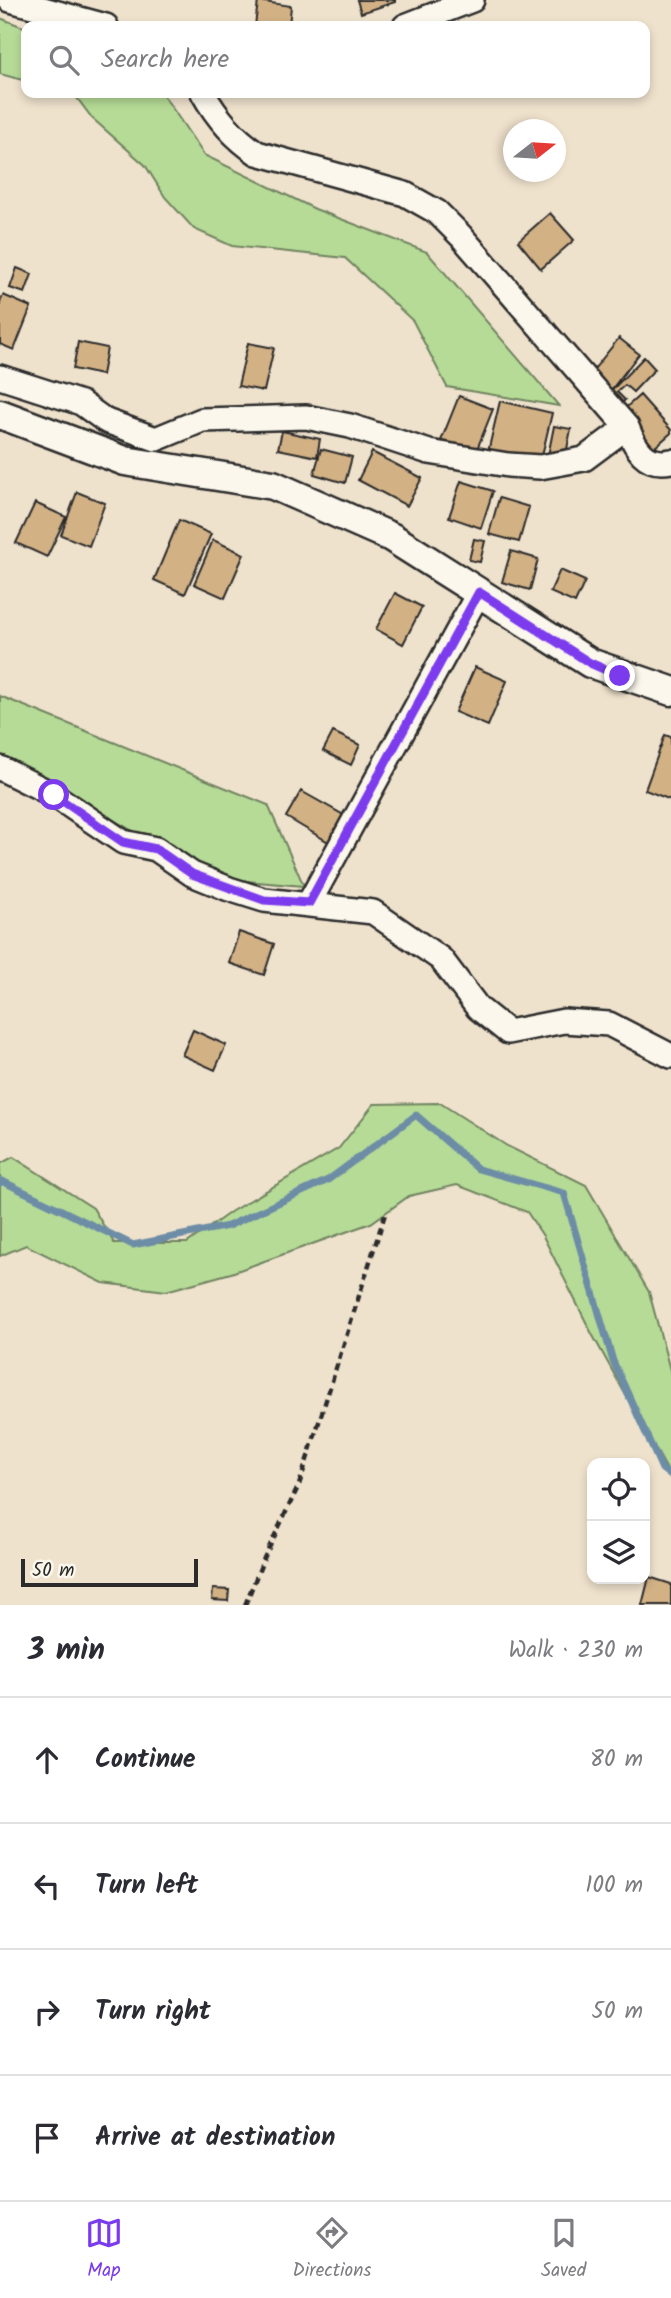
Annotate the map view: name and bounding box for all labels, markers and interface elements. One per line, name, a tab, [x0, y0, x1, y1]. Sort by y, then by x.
search box	[21, 21, 650, 98]
text: Search here	[101, 39, 229, 81]
icon: search	[45, 41, 83, 79]
north arrow	[503, 119, 566, 182]
route end	[604, 660, 635, 691]
route start	[38, 779, 69, 810]
map controls	[587, 1458, 650, 1584]
button: locate	[587, 1458, 650, 1521]
button: layers	[587, 1521, 650, 1584]
scale bar	[21, 1556, 198, 1588]
text: 50 m	[32, 1556, 74, 1586]
text: 3 min	[28, 1627, 105, 1675]
text: Walk · 230 m	[508, 1633, 643, 1669]
text: Continue	[95, 1739, 196, 1781]
icon: ahead	[28, 1741, 66, 1779]
text: 80 m	[590, 1742, 643, 1778]
text: Turn left	[95, 1865, 198, 1907]
icon: left	[28, 1867, 66, 1905]
text: 100 m	[585, 1868, 643, 1904]
text: Turn right	[95, 1991, 211, 2033]
icon: right	[28, 1993, 66, 2031]
text: 50 m	[592, 1994, 643, 2030]
text: Arrive at destination	[95, 2117, 335, 2159]
icon: arrive	[28, 2119, 66, 2157]
tab: Map	[85, 2214, 123, 2286]
tab: Directions	[293, 2214, 371, 2286]
tab: Saved	[541, 2214, 586, 2286]

